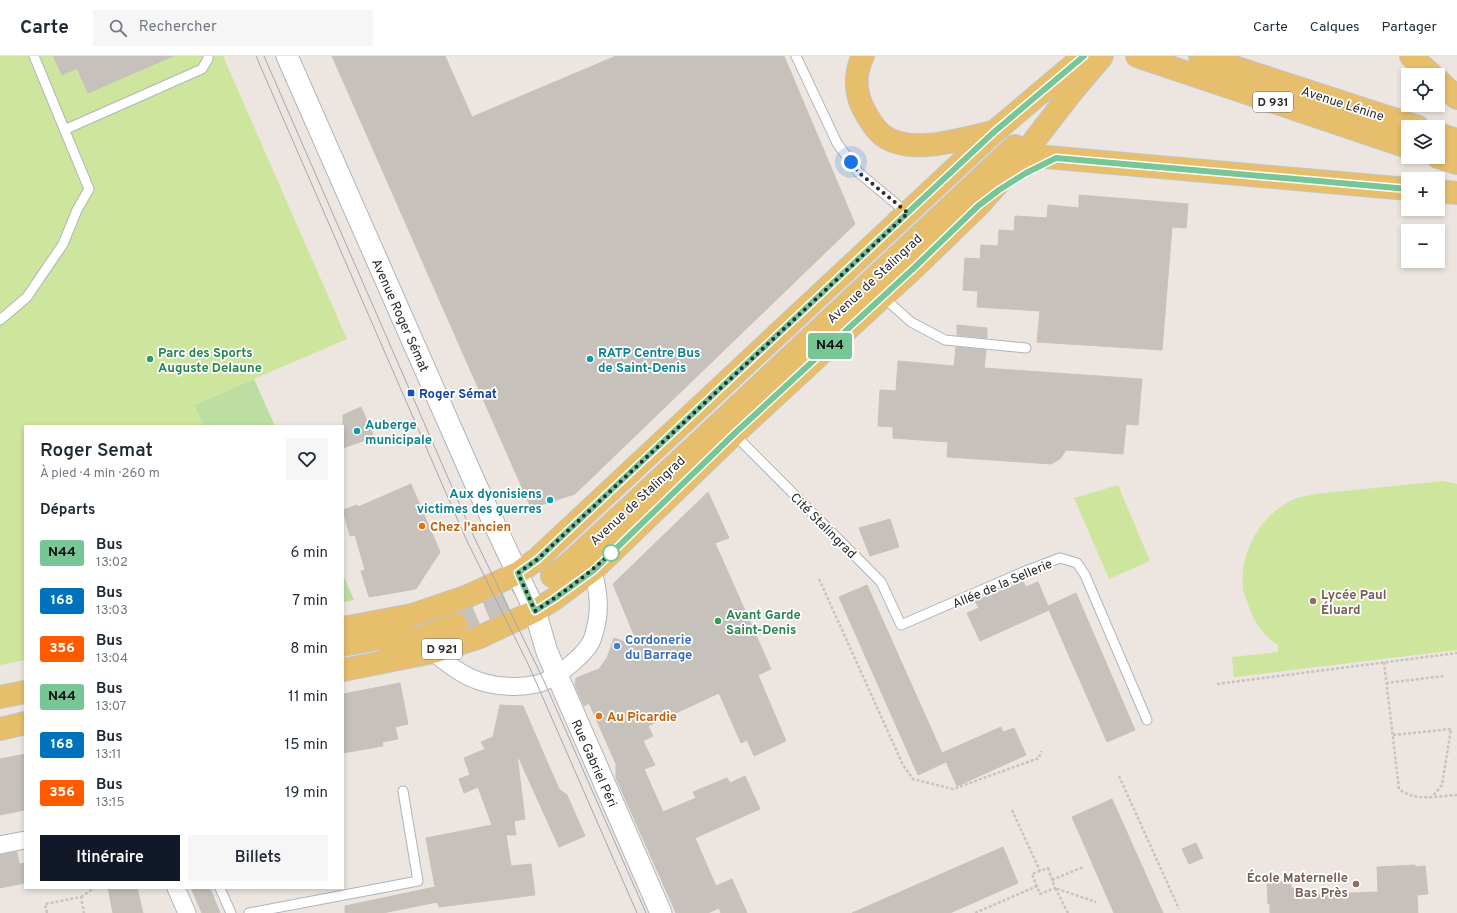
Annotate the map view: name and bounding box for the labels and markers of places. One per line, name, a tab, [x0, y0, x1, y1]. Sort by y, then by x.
place label: Parc des Sports Auguste Delaune	[158, 346, 262, 377]
place label: RATP Centre Bus de Saint-Denis	[598, 346, 700, 377]
marker: Parc des Sports Auguste Delaune	[145, 354, 155, 364]
marker: RATP Centre Bus de Saint-Denis	[585, 354, 595, 364]
place label: Roger Sémat	[419, 387, 497, 403]
marker: Roger Sémat	[406, 388, 416, 398]
place label: Auberge municipale	[365, 418, 432, 449]
marker: Auberge municipale	[352, 426, 362, 436]
place label: Aux dyonisiens victimes des guerres	[417, 487, 542, 518]
marker: Aux dyonisiens victimes des guerres	[545, 495, 555, 505]
place label: Chez l'ancien	[430, 520, 511, 536]
marker: Chez l'ancien	[417, 521, 427, 531]
unlabelled marker	[602, 544, 620, 562]
place label: Lycée Paul Éluard	[1321, 588, 1387, 619]
marker: Lycée Paul Éluard	[1308, 596, 1318, 606]
place label: Avant Garde Saint-Denis	[726, 608, 801, 639]
marker: Avant Garde Saint-Denis	[713, 616, 723, 626]
place label: Cordonerie du Barrage	[625, 633, 692, 664]
marker: Cordonerie du Barrage	[612, 641, 622, 651]
place label: Au Picardie	[607, 710, 677, 726]
marker: Au Picardie	[594, 711, 604, 721]
place label: École Maternelle Bas Près	[1247, 869, 1348, 902]
marker: École Maternelle Bas Près	[1351, 879, 1361, 889]

